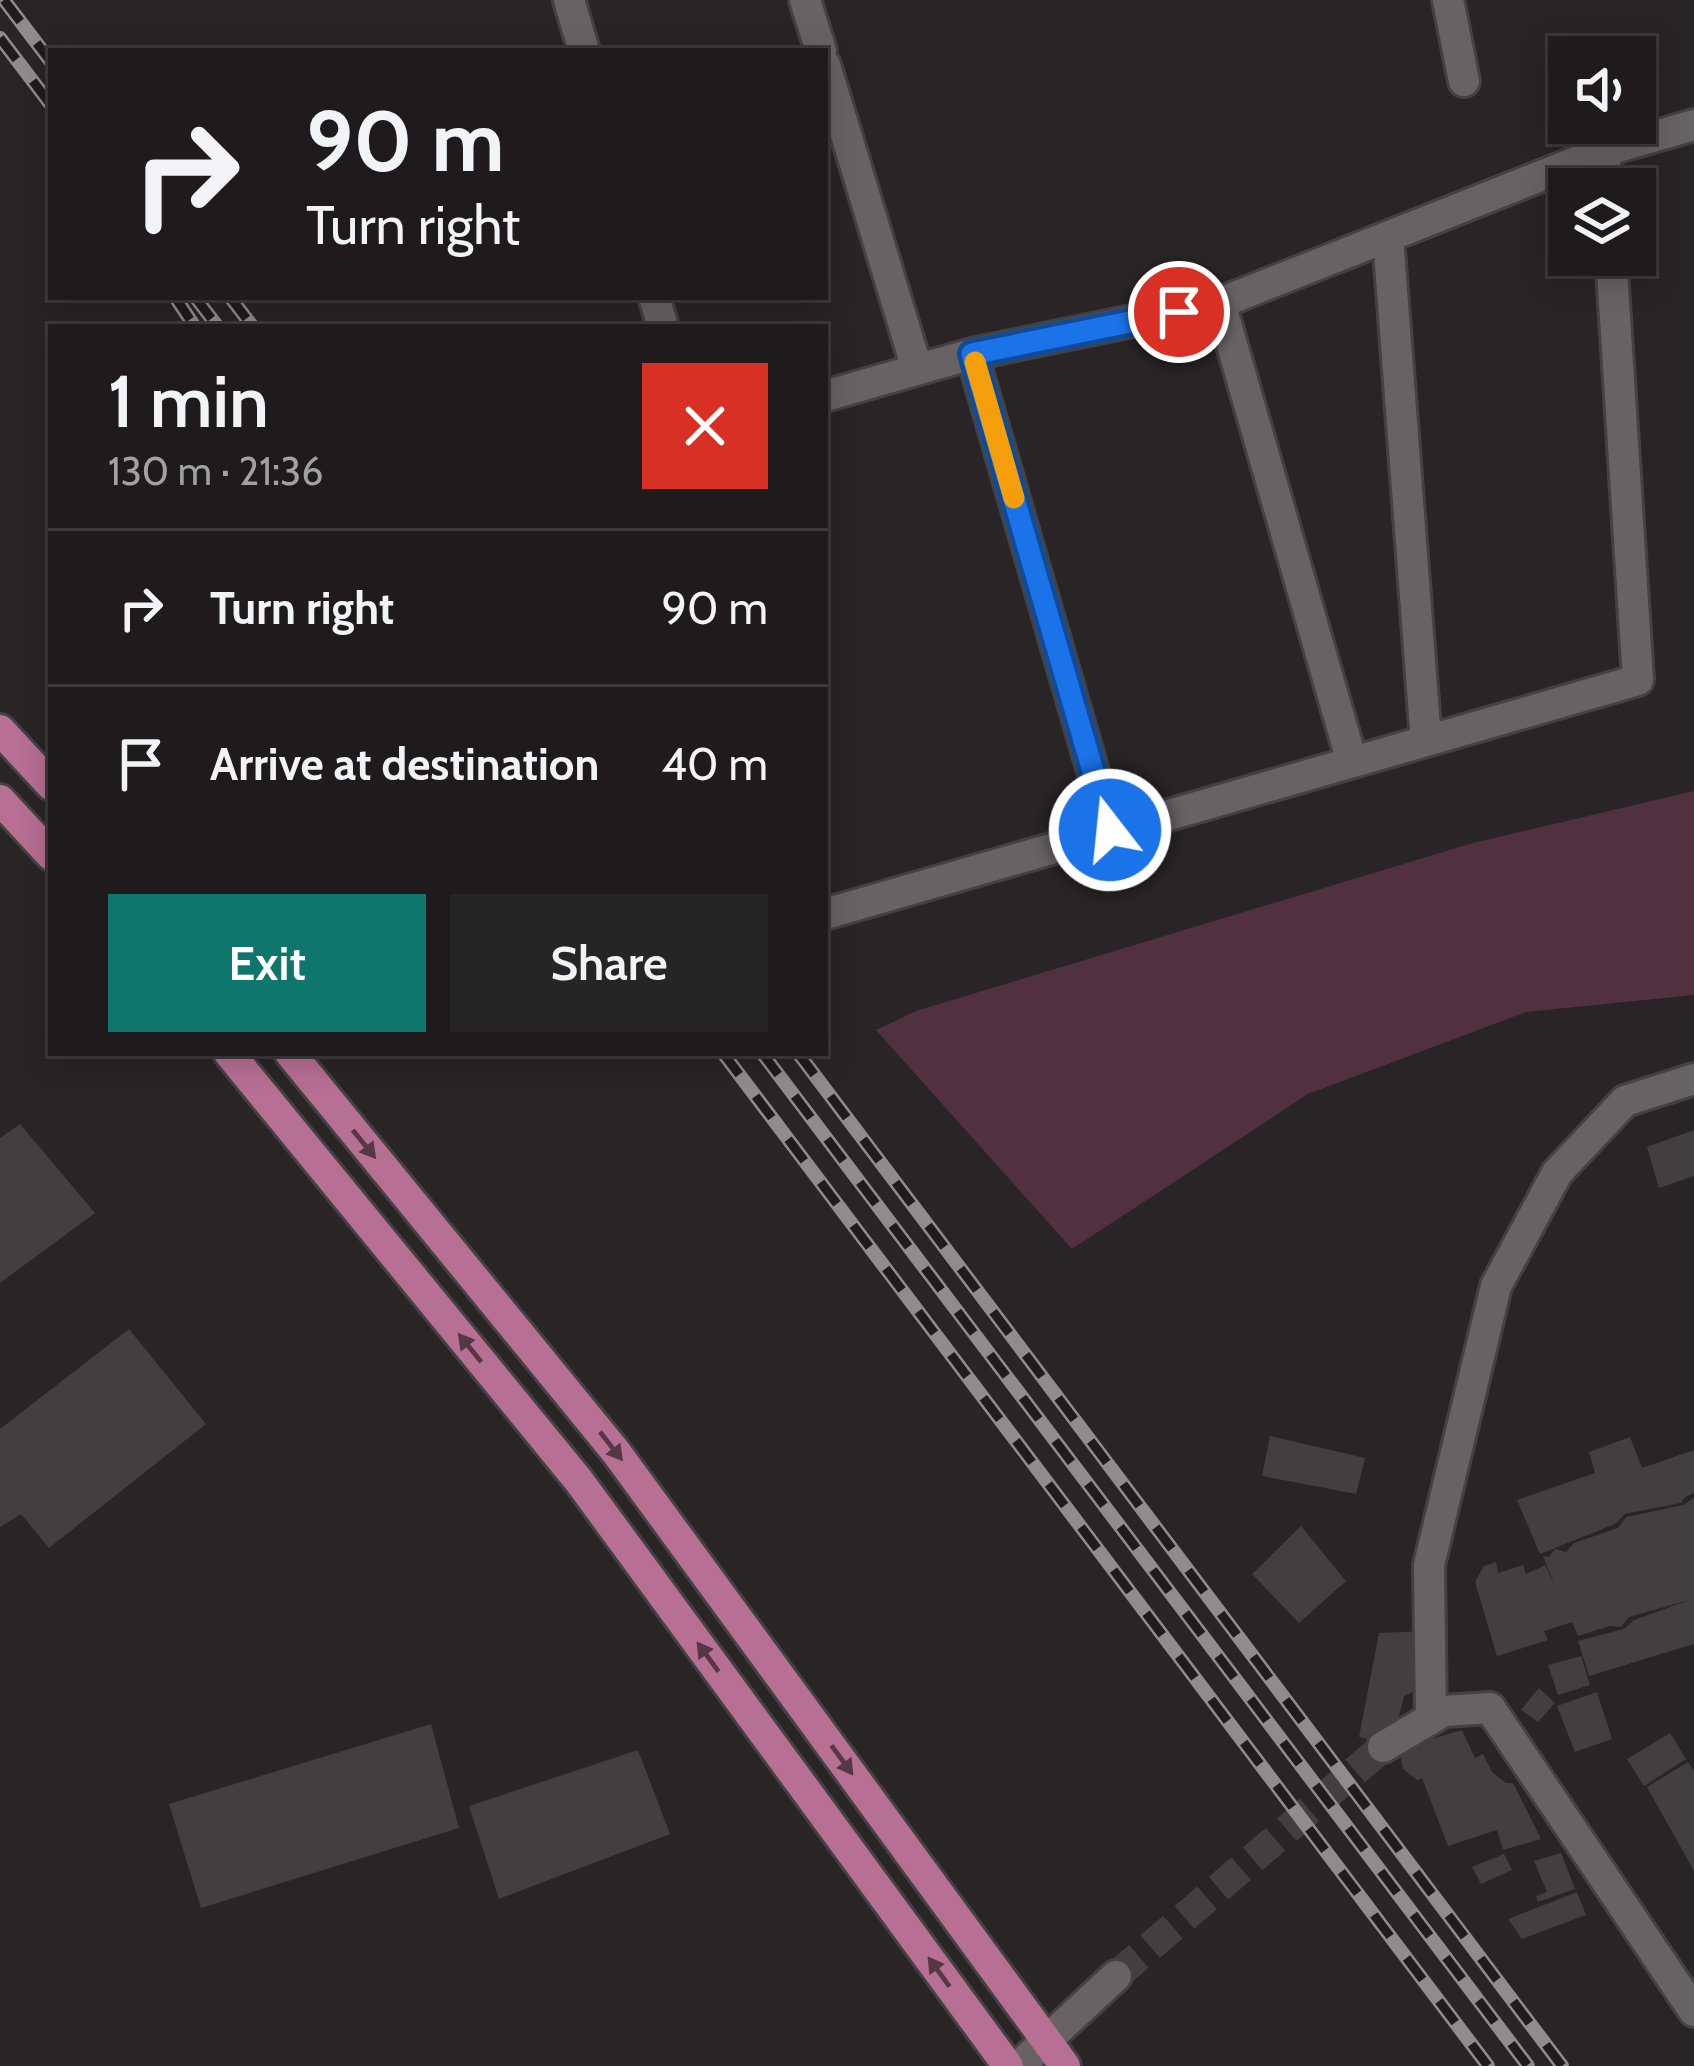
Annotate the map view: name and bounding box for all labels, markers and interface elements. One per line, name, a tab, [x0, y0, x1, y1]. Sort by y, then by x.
map controls	[1548, 36, 1656, 276]
button: sound	[1548, 36, 1656, 144]
text: 90 m	[306, 90, 504, 192]
icon: right	[108, 96, 264, 252]
button: layers	[1548, 168, 1656, 276]
text: Turn right	[306, 192, 520, 258]
pin	[1128, 261, 1230, 363]
icon: arrive	[1146, 279, 1212, 345]
text: 1 min	[108, 358, 269, 445]
button: close	[642, 363, 768, 489]
text: 130 m · 21:36	[108, 447, 323, 495]
icon: right	[108, 575, 174, 641]
text: Turn right	[210, 581, 394, 635]
text: 90 m	[661, 581, 768, 635]
icon: arrive	[108, 731, 174, 797]
text: Arrive at destination	[210, 737, 599, 791]
text: 40 m	[661, 737, 768, 791]
position arrow	[1047, 767, 1173, 893]
button: Exit	[108, 894, 426, 1032]
button: Share	[450, 894, 768, 1032]
one-way arrow	[351, 1128, 377, 1159]
one-way arrow	[458, 1333, 484, 1363]
one-way arrow	[598, 1430, 623, 1461]
one-way arrow	[697, 1641, 720, 1673]
one-way arrow	[830, 1744, 853, 1776]
one-way arrow	[927, 1956, 951, 1988]

